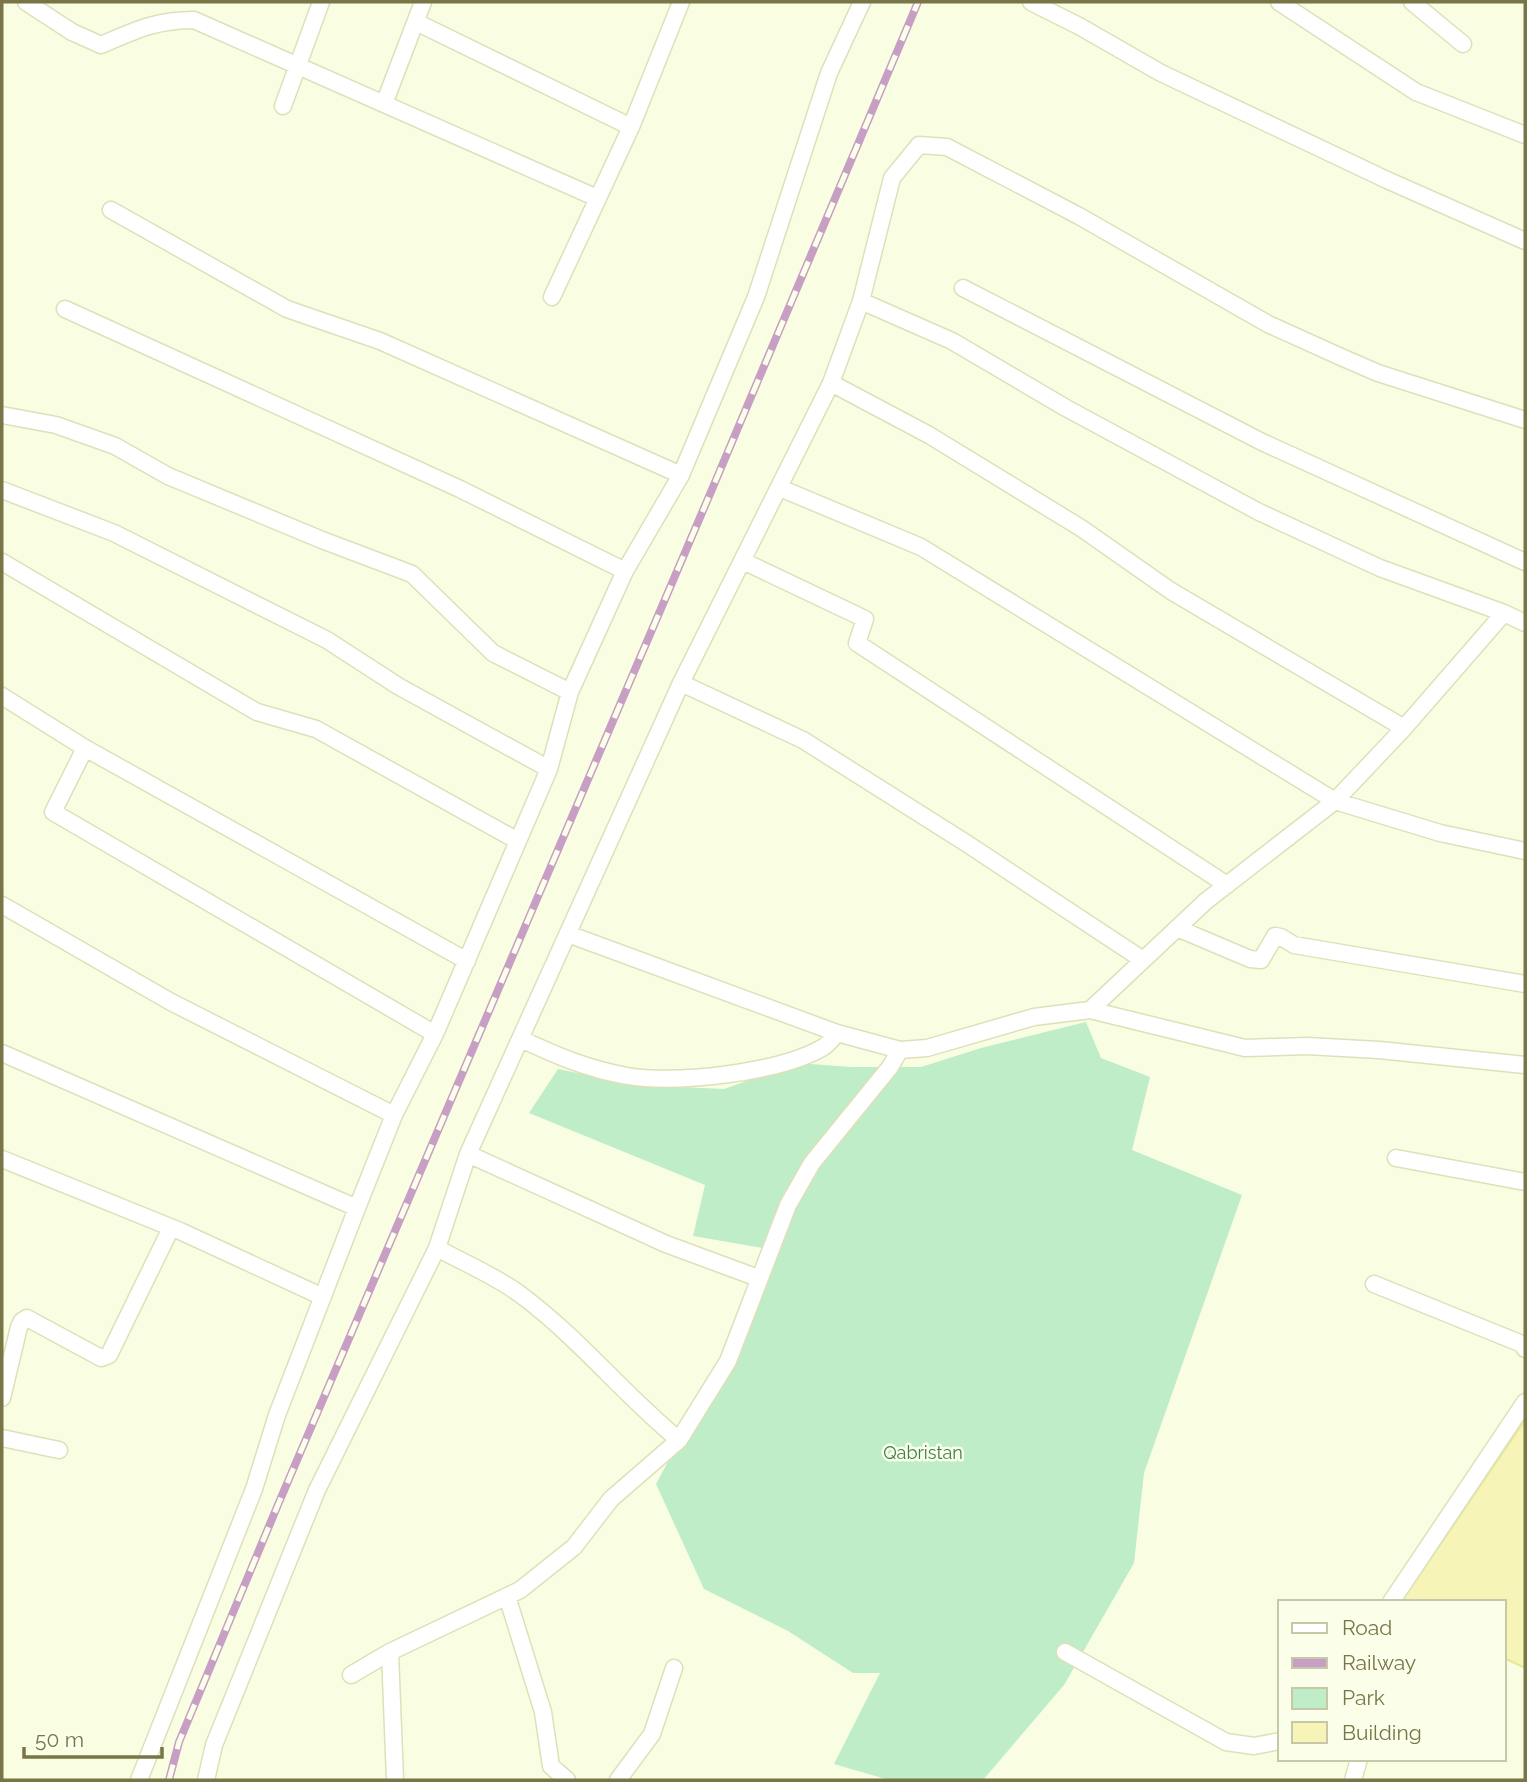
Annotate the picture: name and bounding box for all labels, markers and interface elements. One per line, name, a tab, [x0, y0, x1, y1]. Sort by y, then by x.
park label: Qabristan	[883, 1442, 963, 1463]
legend	[1278, 1600, 1506, 1761]
text: Road	[1342, 1615, 1392, 1640]
text: Railway	[1342, 1650, 1416, 1675]
text: Park	[1342, 1685, 1385, 1710]
scale bar	[24, 1716, 163, 1760]
text: Building	[1342, 1720, 1422, 1745]
text: 50 m	[35, 1727, 84, 1752]

